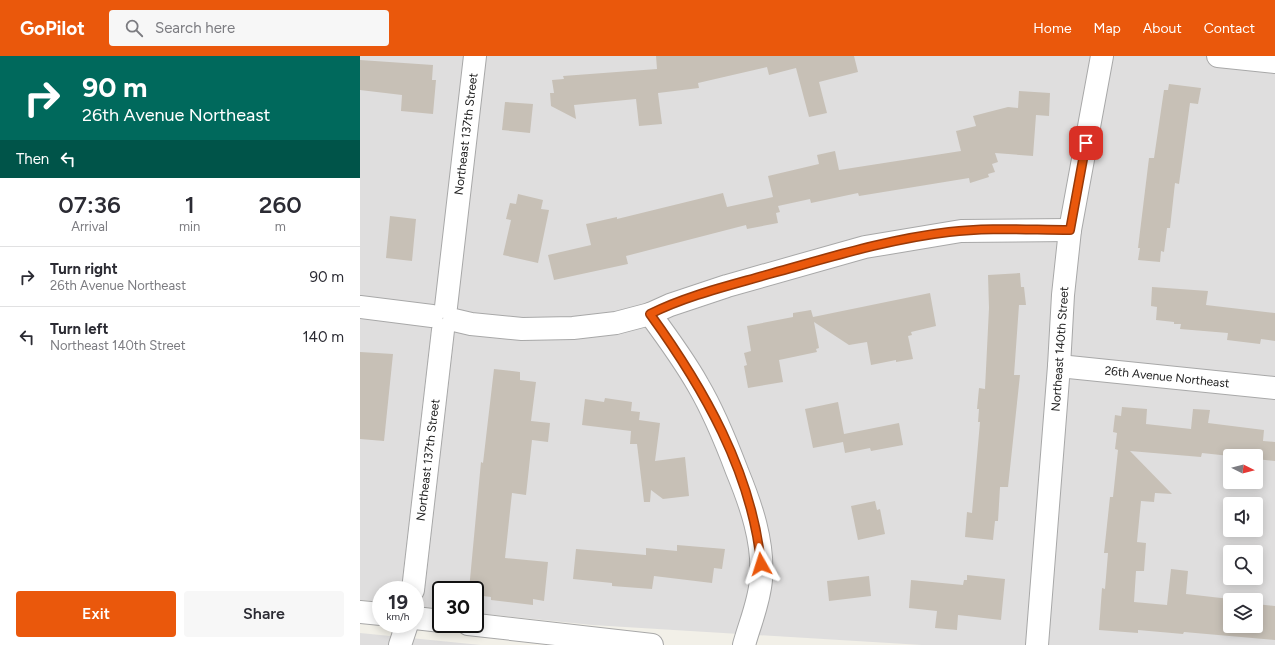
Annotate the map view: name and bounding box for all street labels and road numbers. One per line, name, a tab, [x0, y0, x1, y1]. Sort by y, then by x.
street label: Northeast 137th Street	[452, 72, 481, 196]
street label: Northeast 140th Street	[1049, 286, 1071, 412]
street label: 26th Avenue Northeast	[1104, 363, 1231, 391]
street label: Northeast 137th Street	[414, 398, 443, 522]

